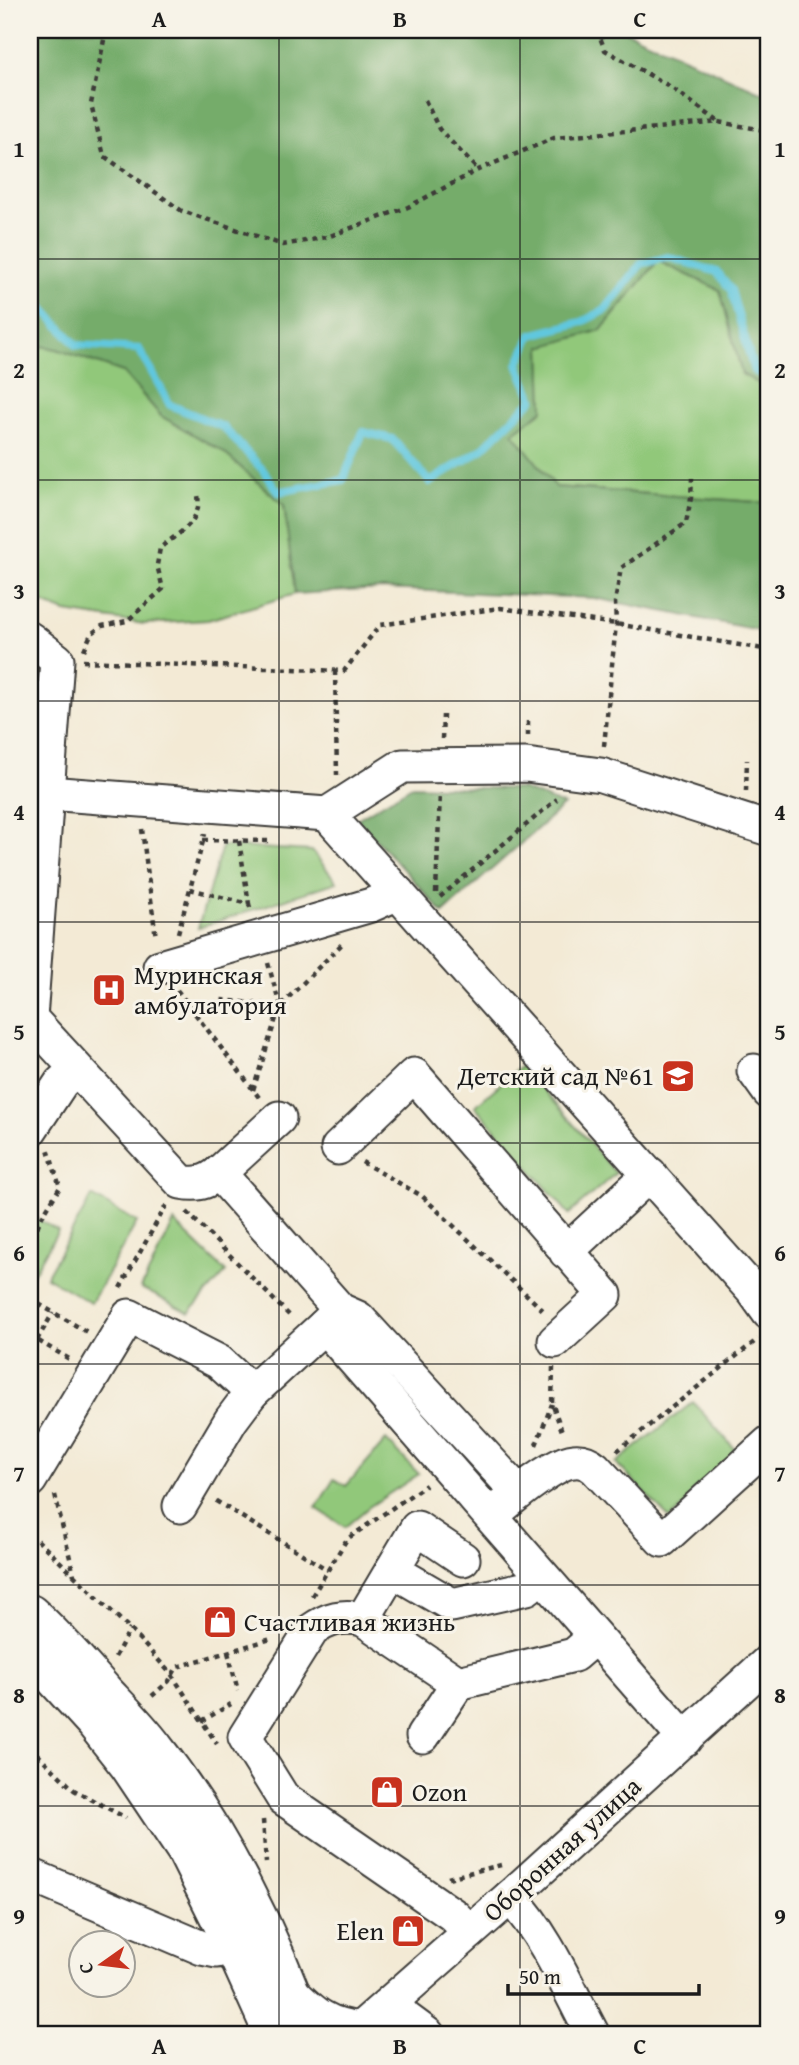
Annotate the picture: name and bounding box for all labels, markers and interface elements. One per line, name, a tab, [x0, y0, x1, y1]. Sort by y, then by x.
text: A	[152, 2, 167, 35]
text: B	[393, 2, 407, 35]
text: C	[633, 2, 647, 35]
text: 1	[13, 132, 25, 165]
text: 1	[774, 132, 786, 165]
text: 2	[13, 353, 25, 386]
text: 2	[774, 353, 786, 386]
text: 3	[13, 574, 25, 607]
text: 3	[774, 574, 786, 607]
text: 4	[13, 795, 25, 828]
text: 4	[774, 795, 786, 828]
place label: Муринская амбулатория	[134, 955, 287, 1024]
hospital icon: Муринская амбулатория	[90, 971, 128, 1009]
text: 5	[13, 1015, 25, 1048]
text: 5	[774, 1015, 786, 1048]
place label: Детский сад №61	[456, 1056, 654, 1095]
school or university icon: Детский сад №61	[659, 1057, 697, 1095]
text: 6	[13, 1236, 25, 1269]
text: 6	[774, 1236, 786, 1269]
text: 7	[13, 1457, 25, 1490]
text: 7	[774, 1457, 786, 1490]
place label: Счастливая жизнь	[244, 1602, 455, 1641]
shop icon: Счастливая жизнь	[201, 1603, 239, 1641]
text: 8	[13, 1678, 25, 1711]
text: 8	[774, 1678, 786, 1711]
street label: Оборонная улица	[474, 1766, 650, 1930]
place label: Ozon	[412, 1772, 467, 1811]
shop icon: Ozon	[368, 1773, 406, 1811]
text: 9	[13, 1899, 25, 1932]
text: 9	[774, 1899, 786, 1932]
place label: Elen	[337, 1911, 384, 1950]
shop icon: Elen	[389, 1912, 427, 1950]
north arrow	[66, 1928, 136, 1998]
scale bar	[508, 1953, 699, 1997]
text: С	[71, 1959, 100, 1977]
text: 50 m	[519, 1961, 561, 1992]
text: A	[152, 2029, 167, 2062]
text: B	[393, 2029, 407, 2062]
text: C	[633, 2029, 647, 2062]

